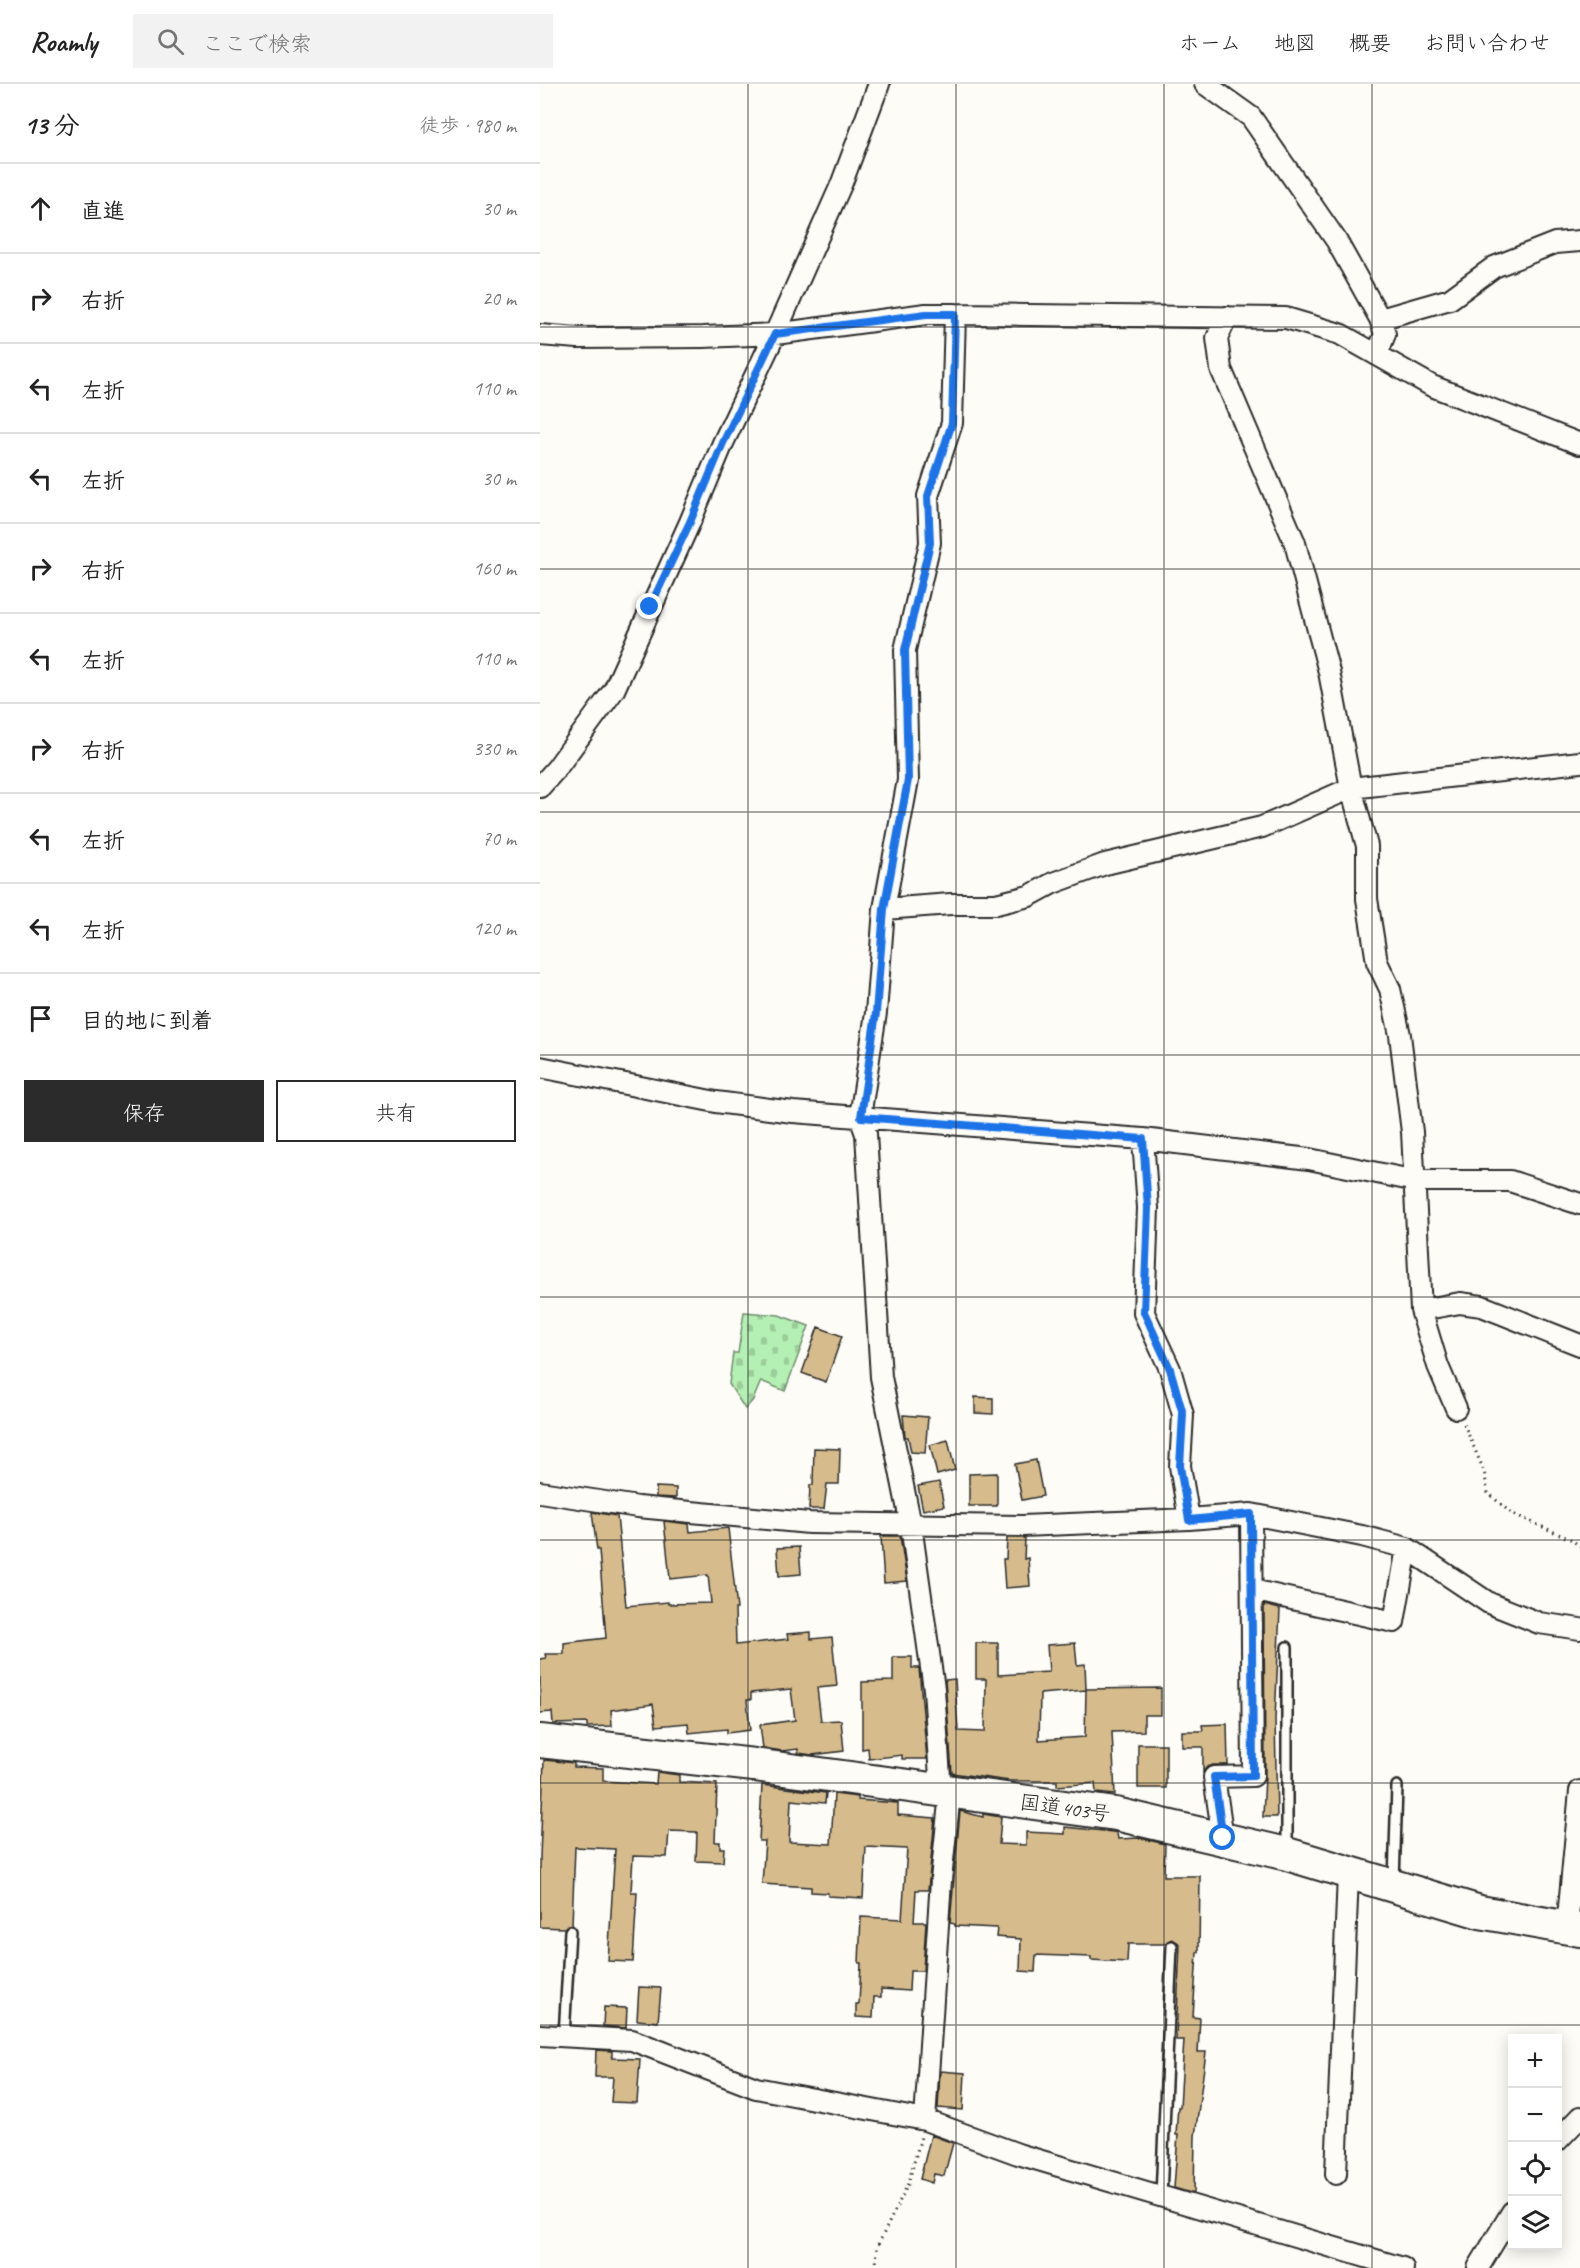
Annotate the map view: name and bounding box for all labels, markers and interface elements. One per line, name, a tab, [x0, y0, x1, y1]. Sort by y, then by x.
search box	[133, 14, 553, 68]
text: Roamly	[30, 24, 97, 59]
icon: search	[154, 25, 187, 58]
text: ここで検索	[202, 30, 312, 58]
text: ホーム	[1179, 30, 1241, 56]
text: 地図	[1274, 30, 1316, 56]
text: 概要	[1349, 30, 1391, 56]
text: お問い合わせ	[1424, 30, 1550, 56]
text: 13 分	[24, 109, 80, 142]
text: 徒歩 · 980 m	[420, 113, 516, 138]
icon: ahead	[24, 192, 57, 225]
text: 30 m	[482, 196, 516, 221]
text: 直進	[81, 197, 125, 225]
icon: right	[24, 282, 57, 315]
text: 20 m	[482, 286, 516, 311]
text: 右折	[81, 287, 125, 315]
icon: left	[24, 372, 57, 405]
text: 110 m	[473, 376, 516, 401]
text: 左折	[81, 377, 125, 405]
icon: left	[24, 462, 57, 495]
text: 30 m	[482, 466, 516, 491]
text: 左折	[81, 467, 125, 495]
icon: right	[24, 552, 57, 585]
text: 160 m	[473, 556, 516, 581]
text: 右折	[81, 557, 125, 585]
route end	[636, 593, 662, 619]
icon: left	[24, 642, 57, 675]
text: 110 m	[473, 646, 516, 671]
text: 左折	[81, 647, 125, 675]
icon: right	[24, 732, 57, 765]
text: 330 m	[473, 736, 516, 761]
text: 右折	[81, 737, 125, 765]
icon: left	[24, 822, 57, 855]
text: 70 m	[482, 826, 516, 851]
text: 左折	[81, 827, 125, 855]
icon: left	[24, 912, 57, 945]
text: 120 m	[473, 916, 516, 941]
text: 左折	[81, 917, 125, 945]
icon: arrive	[24, 1002, 57, 1035]
text: 目的地に到着	[81, 1007, 213, 1035]
button: 保存	[24, 1080, 264, 1142]
button: 共有	[276, 1080, 516, 1142]
street label: 国道403号	[1018, 1789, 1112, 1827]
route start	[1209, 1824, 1235, 1850]
map controls	[1508, 2034, 1562, 2250]
button: +	[1508, 2034, 1562, 2088]
button: −	[1508, 2088, 1562, 2142]
button: locate	[1508, 2142, 1562, 2196]
button: layers	[1508, 2196, 1562, 2250]

